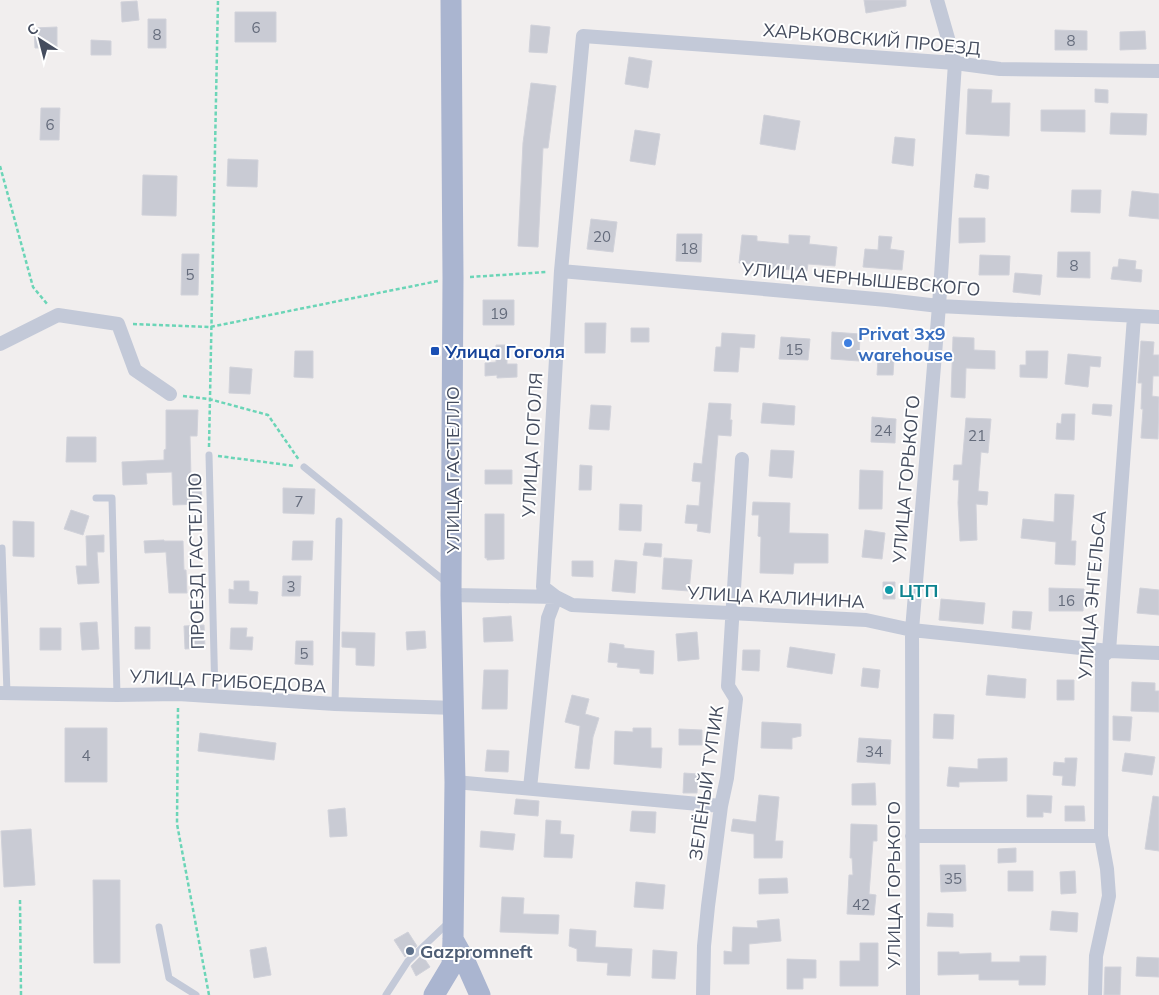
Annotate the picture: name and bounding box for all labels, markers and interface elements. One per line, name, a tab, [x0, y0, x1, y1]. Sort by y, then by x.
north arrow	[15, 15, 65, 65]
house number: 6	[251, 18, 261, 37]
street label: ХАРЬКОВСКИЙ ПРОЕЗД	[762, 18, 982, 60]
text: С	[23, 19, 42, 40]
house number: 8	[152, 25, 162, 44]
house number: 8	[1066, 31, 1076, 50]
house number: 6	[45, 115, 55, 134]
house number: 20	[593, 227, 611, 246]
house number: 18	[680, 239, 698, 258]
house number: 8	[1069, 256, 1079, 275]
street label: УЛИЦА ЧЕРНЫШЕВСКОГО	[740, 257, 981, 301]
house number: 5	[185, 265, 195, 284]
house number: 19	[490, 304, 508, 323]
place label: Privat 3x9 warehouse	[858, 322, 953, 366]
marker: Privat 3x9 warehouse	[842, 337, 854, 349]
place label: Улица Гоголя	[444, 340, 565, 363]
house number: 15	[785, 340, 803, 359]
marker: Улица Гоголя	[429, 345, 441, 357]
street label: УЛИЦА ГОГОЛЯ	[517, 372, 547, 519]
street label: УЛИЦА ГАСТЕЛЛО	[441, 386, 464, 555]
street label: УЛИЦА ГОРЬКОГО	[887, 394, 925, 565]
house number: 24	[874, 421, 892, 440]
house number: 21	[968, 426, 986, 445]
street label: ПРОЕЗД ГАСТЕЛЛО	[183, 472, 209, 650]
house number: 7	[294, 492, 304, 511]
street label: УЛИЦА ЭНГЕЛЬСА	[1073, 510, 1111, 681]
house number: 3	[286, 577, 296, 596]
place label: ЦТП	[899, 579, 938, 602]
street label: УЛИЦА КАЛИНИНА	[686, 581, 865, 613]
marker: ЦТП	[883, 584, 895, 596]
house number: 16	[1057, 591, 1075, 610]
house number: 5	[299, 644, 309, 663]
street label: УЛИЦА ГРИБОЕДОВА	[128, 664, 327, 698]
street label: ЗЕЛЁНЫЙ ТУПИК	[684, 704, 728, 862]
house number: 34	[865, 742, 883, 761]
house number: 4	[81, 746, 91, 765]
street label: УЛИЦА ГОРЬКОГО	[882, 801, 905, 970]
house number: 35	[944, 869, 962, 888]
house number: 42	[852, 895, 870, 914]
place label: Gazpromneft	[420, 940, 533, 963]
marker: Gazpromneft	[404, 945, 416, 957]

